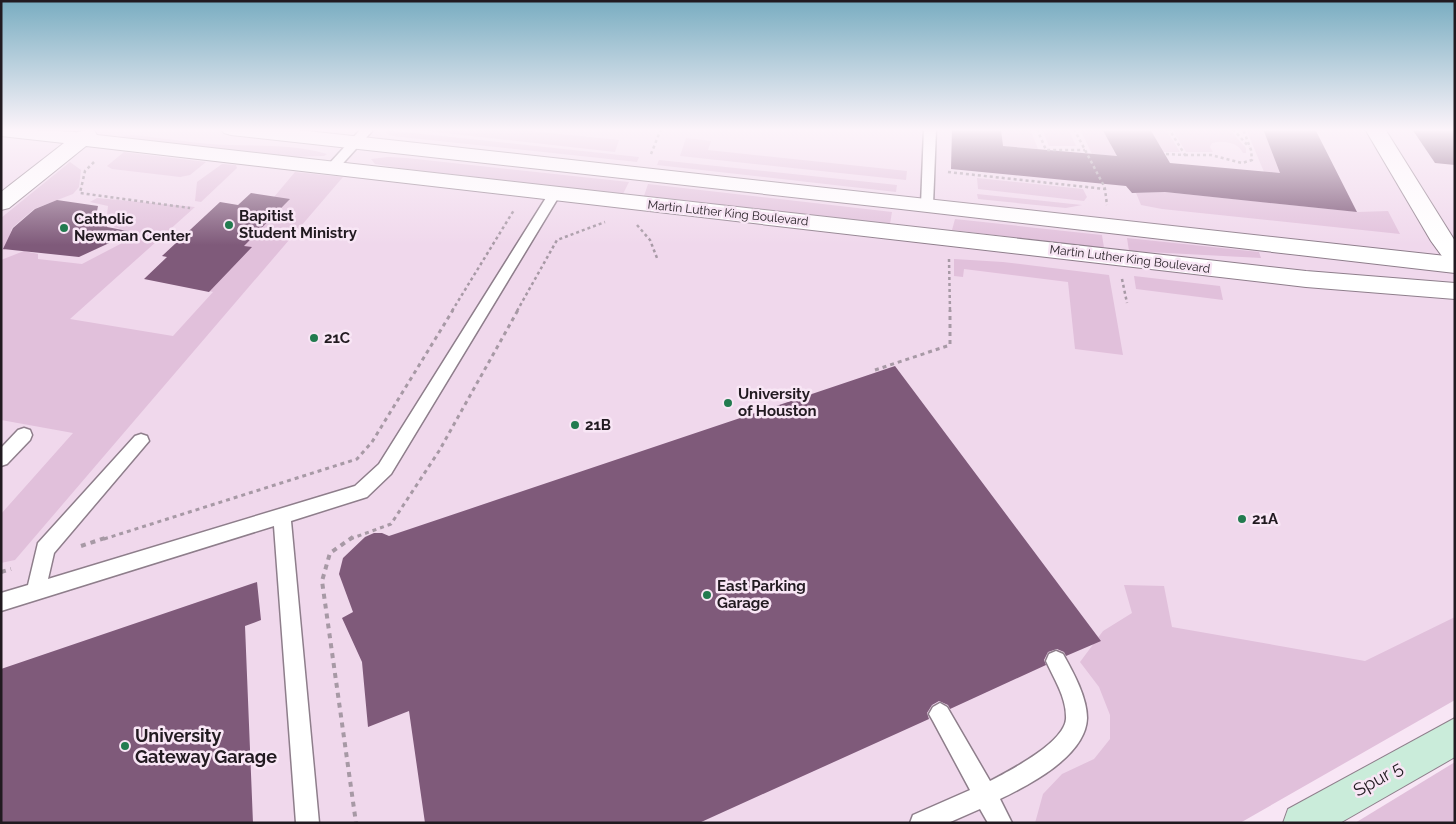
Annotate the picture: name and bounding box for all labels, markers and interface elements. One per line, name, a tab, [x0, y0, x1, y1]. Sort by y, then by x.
street label: Martin Luther King Boulevard	[647, 198, 809, 228]
place label: Bapitist Student Ministry	[239, 207, 358, 242]
place label: Catholic Newman Center	[74, 210, 191, 245]
marker: Bapitist Student Ministry	[223, 219, 235, 231]
marker: Catholic Newman Center	[58, 222, 70, 234]
street label: Martin Luther King Boulevard	[1049, 242, 1211, 276]
place label: 21C	[324, 329, 350, 347]
marker: 21C	[308, 332, 320, 344]
place label: University of Houston	[738, 385, 816, 420]
marker: University of Houston	[722, 397, 734, 409]
place label: 21B	[585, 416, 611, 434]
marker: 21B	[569, 419, 581, 431]
place label: 21A	[1252, 510, 1279, 528]
marker: 21A	[1236, 513, 1248, 525]
place label: East Parking Garage	[717, 577, 806, 612]
marker: East Parking Garage	[701, 589, 713, 601]
place label: University Gateway Garage	[135, 725, 277, 767]
marker: University Gateway Garage	[119, 740, 131, 752]
street label: Spur 5	[1349, 756, 1406, 801]

